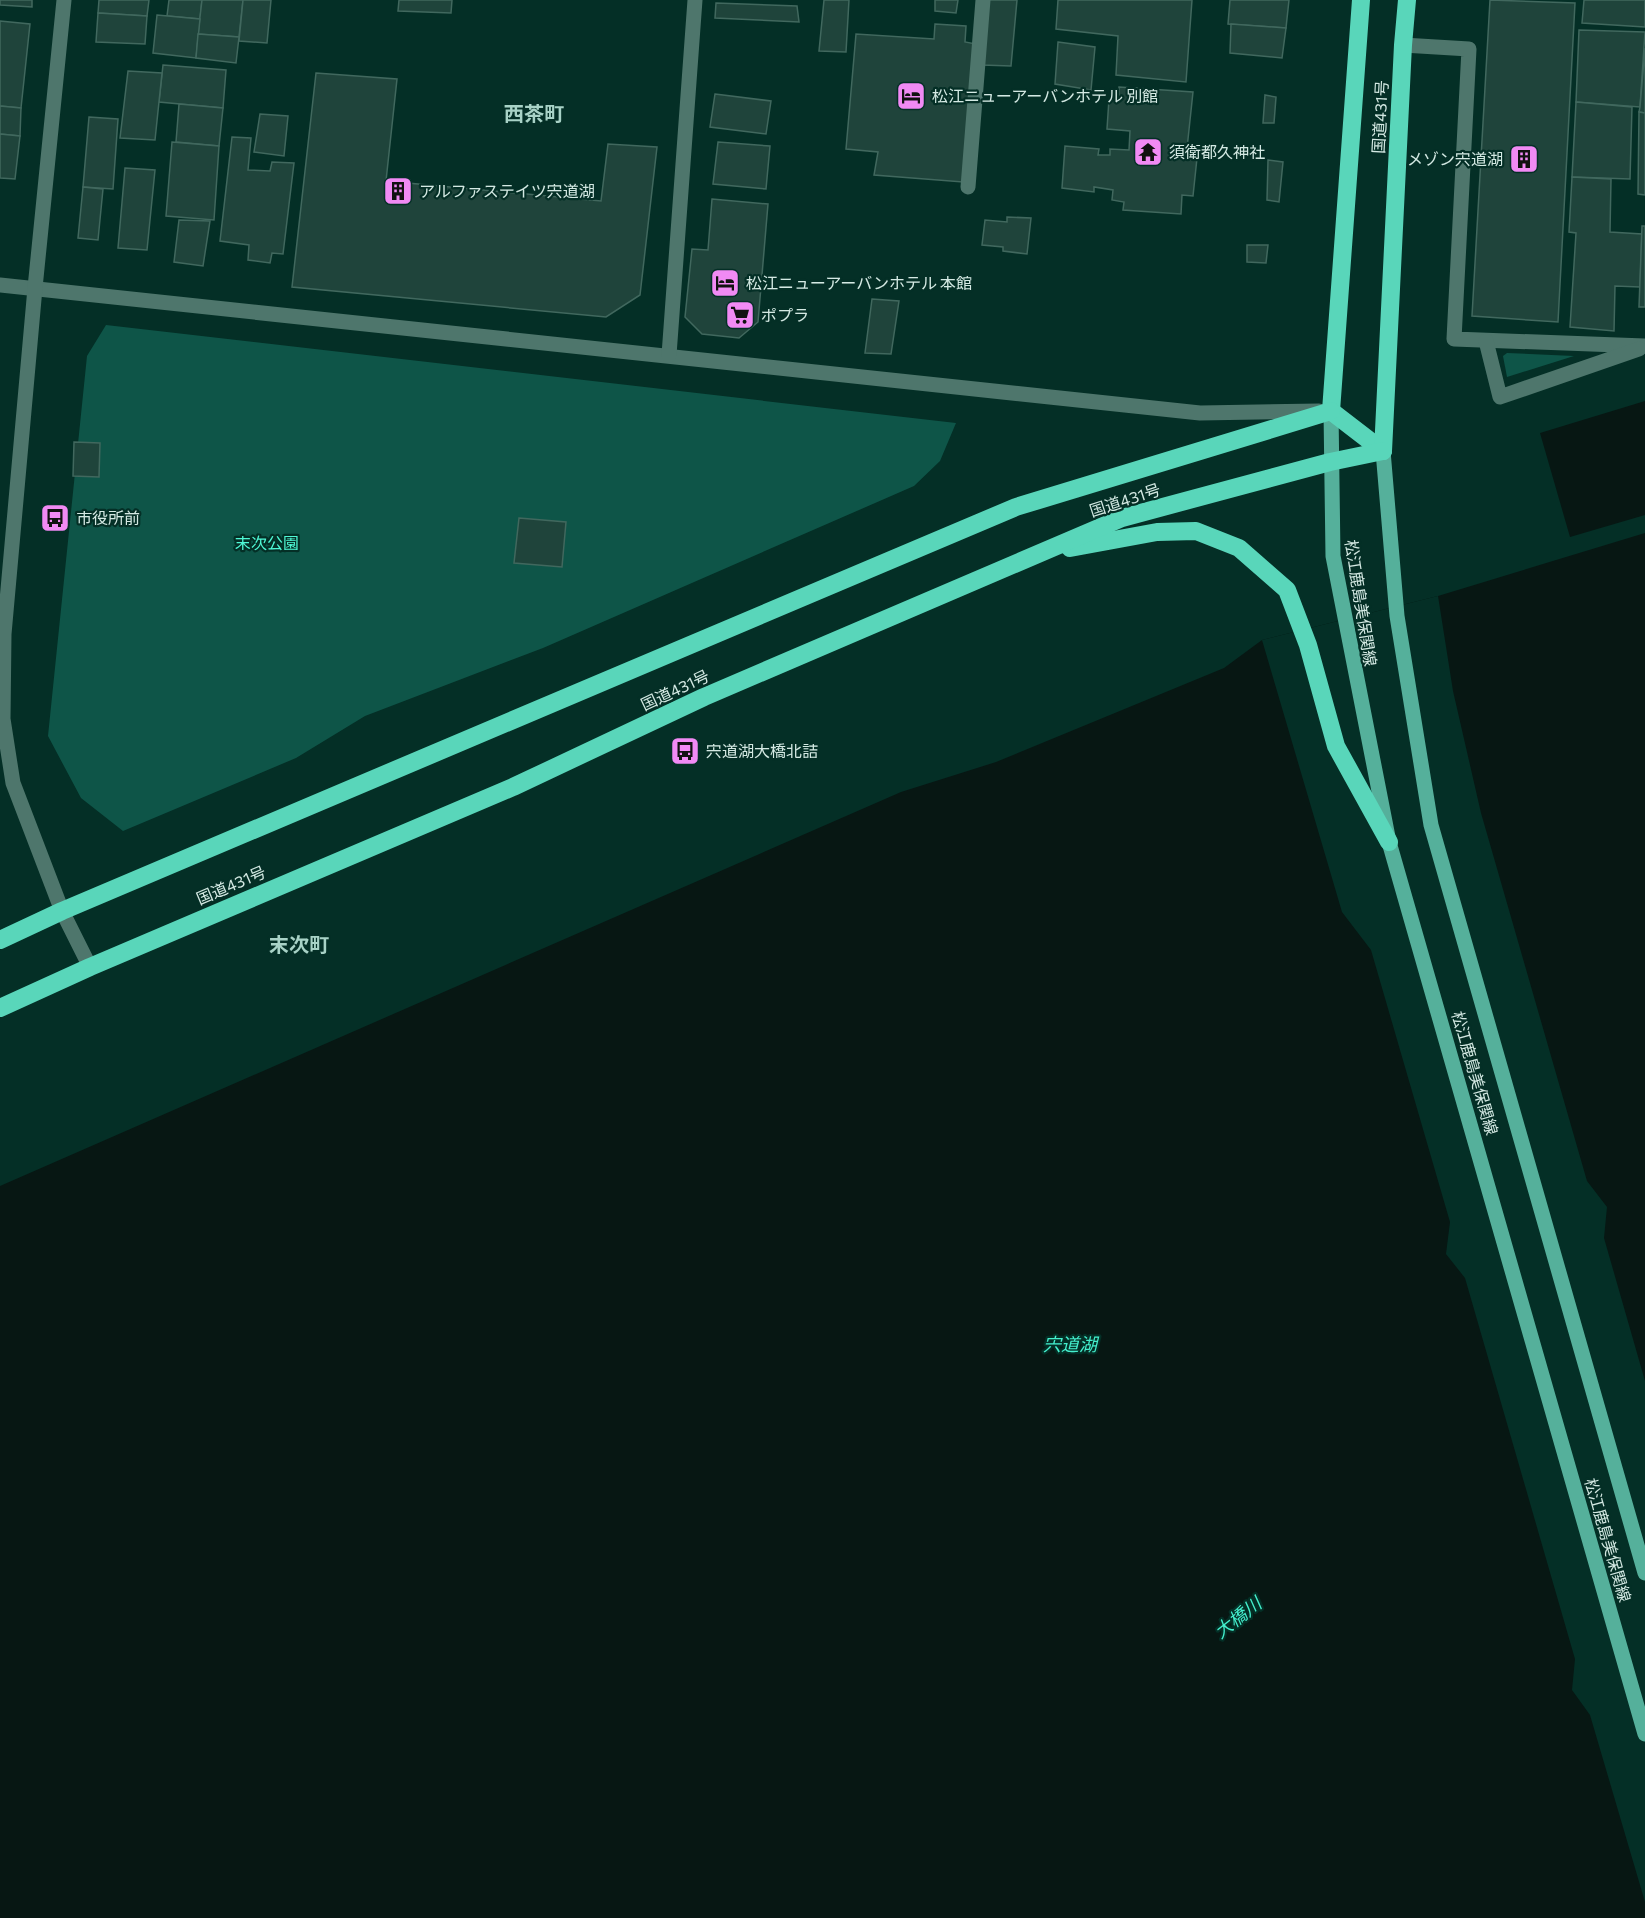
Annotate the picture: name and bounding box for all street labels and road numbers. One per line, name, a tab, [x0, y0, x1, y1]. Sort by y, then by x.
street label: 国道431号	[1368, 80, 1391, 154]
street label: 国道431号	[1087, 479, 1163, 520]
street label: 松江鹿島美保関線	[1342, 538, 1381, 668]
street label: 国道431号	[637, 665, 712, 714]
street label: 国道431号	[193, 861, 268, 908]
street label: 松江鹿島美保関線	[1449, 1009, 1502, 1137]
street label: 松江鹿島美保関線	[1582, 1476, 1635, 1604]

